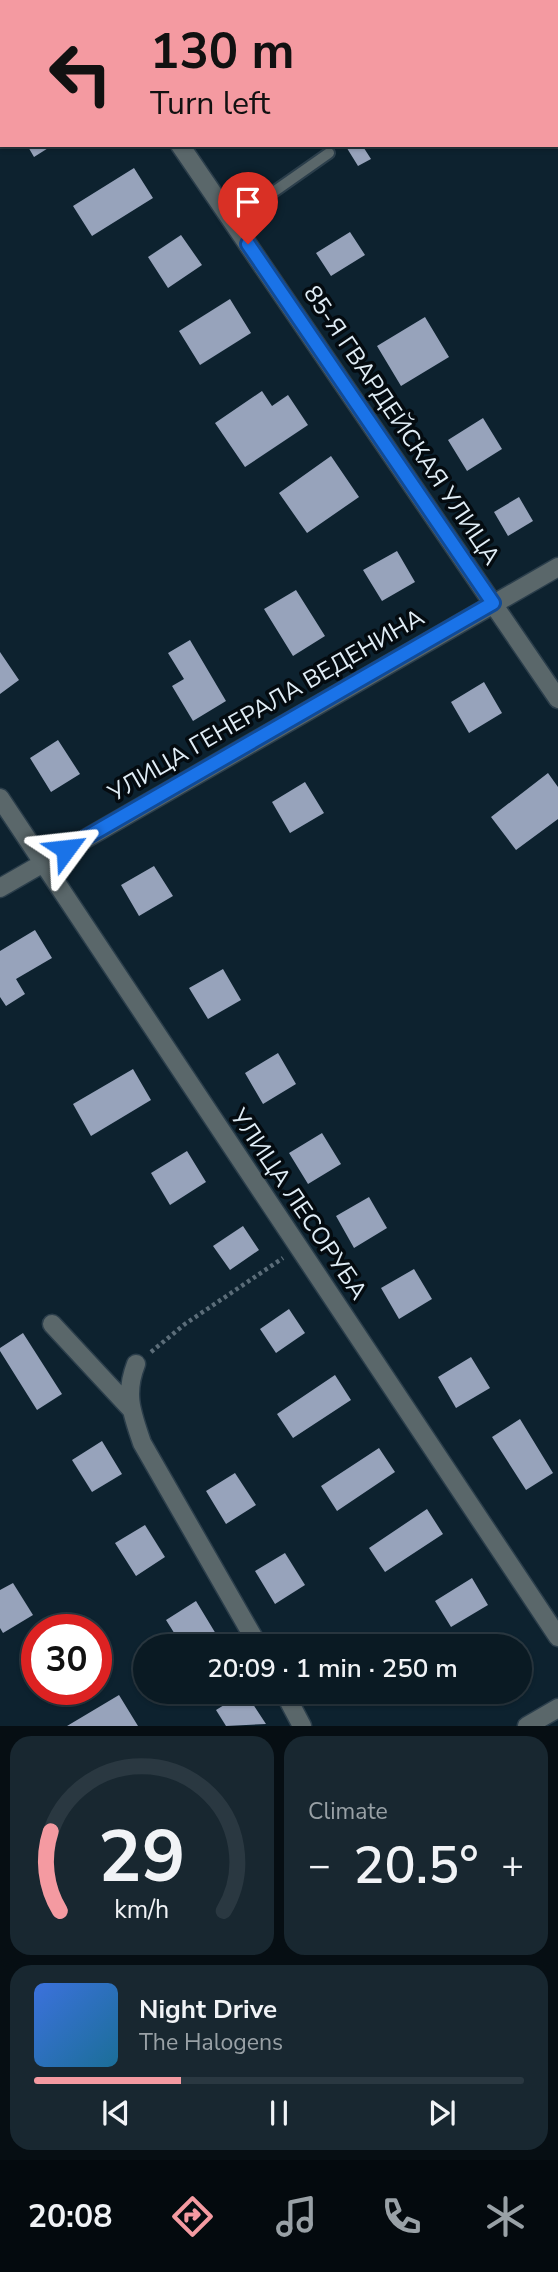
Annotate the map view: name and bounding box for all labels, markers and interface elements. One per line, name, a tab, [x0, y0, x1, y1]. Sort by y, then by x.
text: 130 m	[150, 18, 294, 85]
icon: left	[35, 28, 126, 119]
text: Turn left	[150, 82, 270, 125]
pin	[218, 172, 278, 244]
icon: arrive	[229, 183, 267, 221]
street label: 85-Я ГВАРДЕЙСКАЯ УЛИЦА	[296, 279, 508, 571]
street label: УЛИЦА ГЕНЕРАЛА ВЕДЕНИНА	[101, 601, 430, 809]
position arrow	[29, 812, 103, 886]
street label: УЛИЦА ЛЕСОРУБА	[223, 1102, 375, 1306]
speed limit sign: 30	[21, 1614, 112, 1705]
text: 20:09 · 1 min · 250 m	[207, 1651, 458, 1686]
text: Climate	[308, 1796, 388, 1827]
text: 29	[98, 1808, 186, 1908]
text: 20.5°	[353, 1830, 479, 1901]
text: −	[308, 1840, 331, 1891]
text: +	[501, 1840, 524, 1891]
text: km/h	[114, 1893, 170, 1927]
text: Night Drive	[139, 1992, 277, 2027]
text: The Halogens	[139, 2027, 283, 2058]
icon: previous	[97, 2094, 135, 2132]
icon: pause	[260, 2094, 298, 2132]
icon: next	[423, 2094, 461, 2132]
icon: directions	[168, 2192, 217, 2241]
icon: music	[272, 2192, 321, 2241]
icon: phone	[377, 2192, 426, 2241]
icon: climate	[481, 2192, 530, 2241]
text: 20:08	[28, 2195, 112, 2238]

